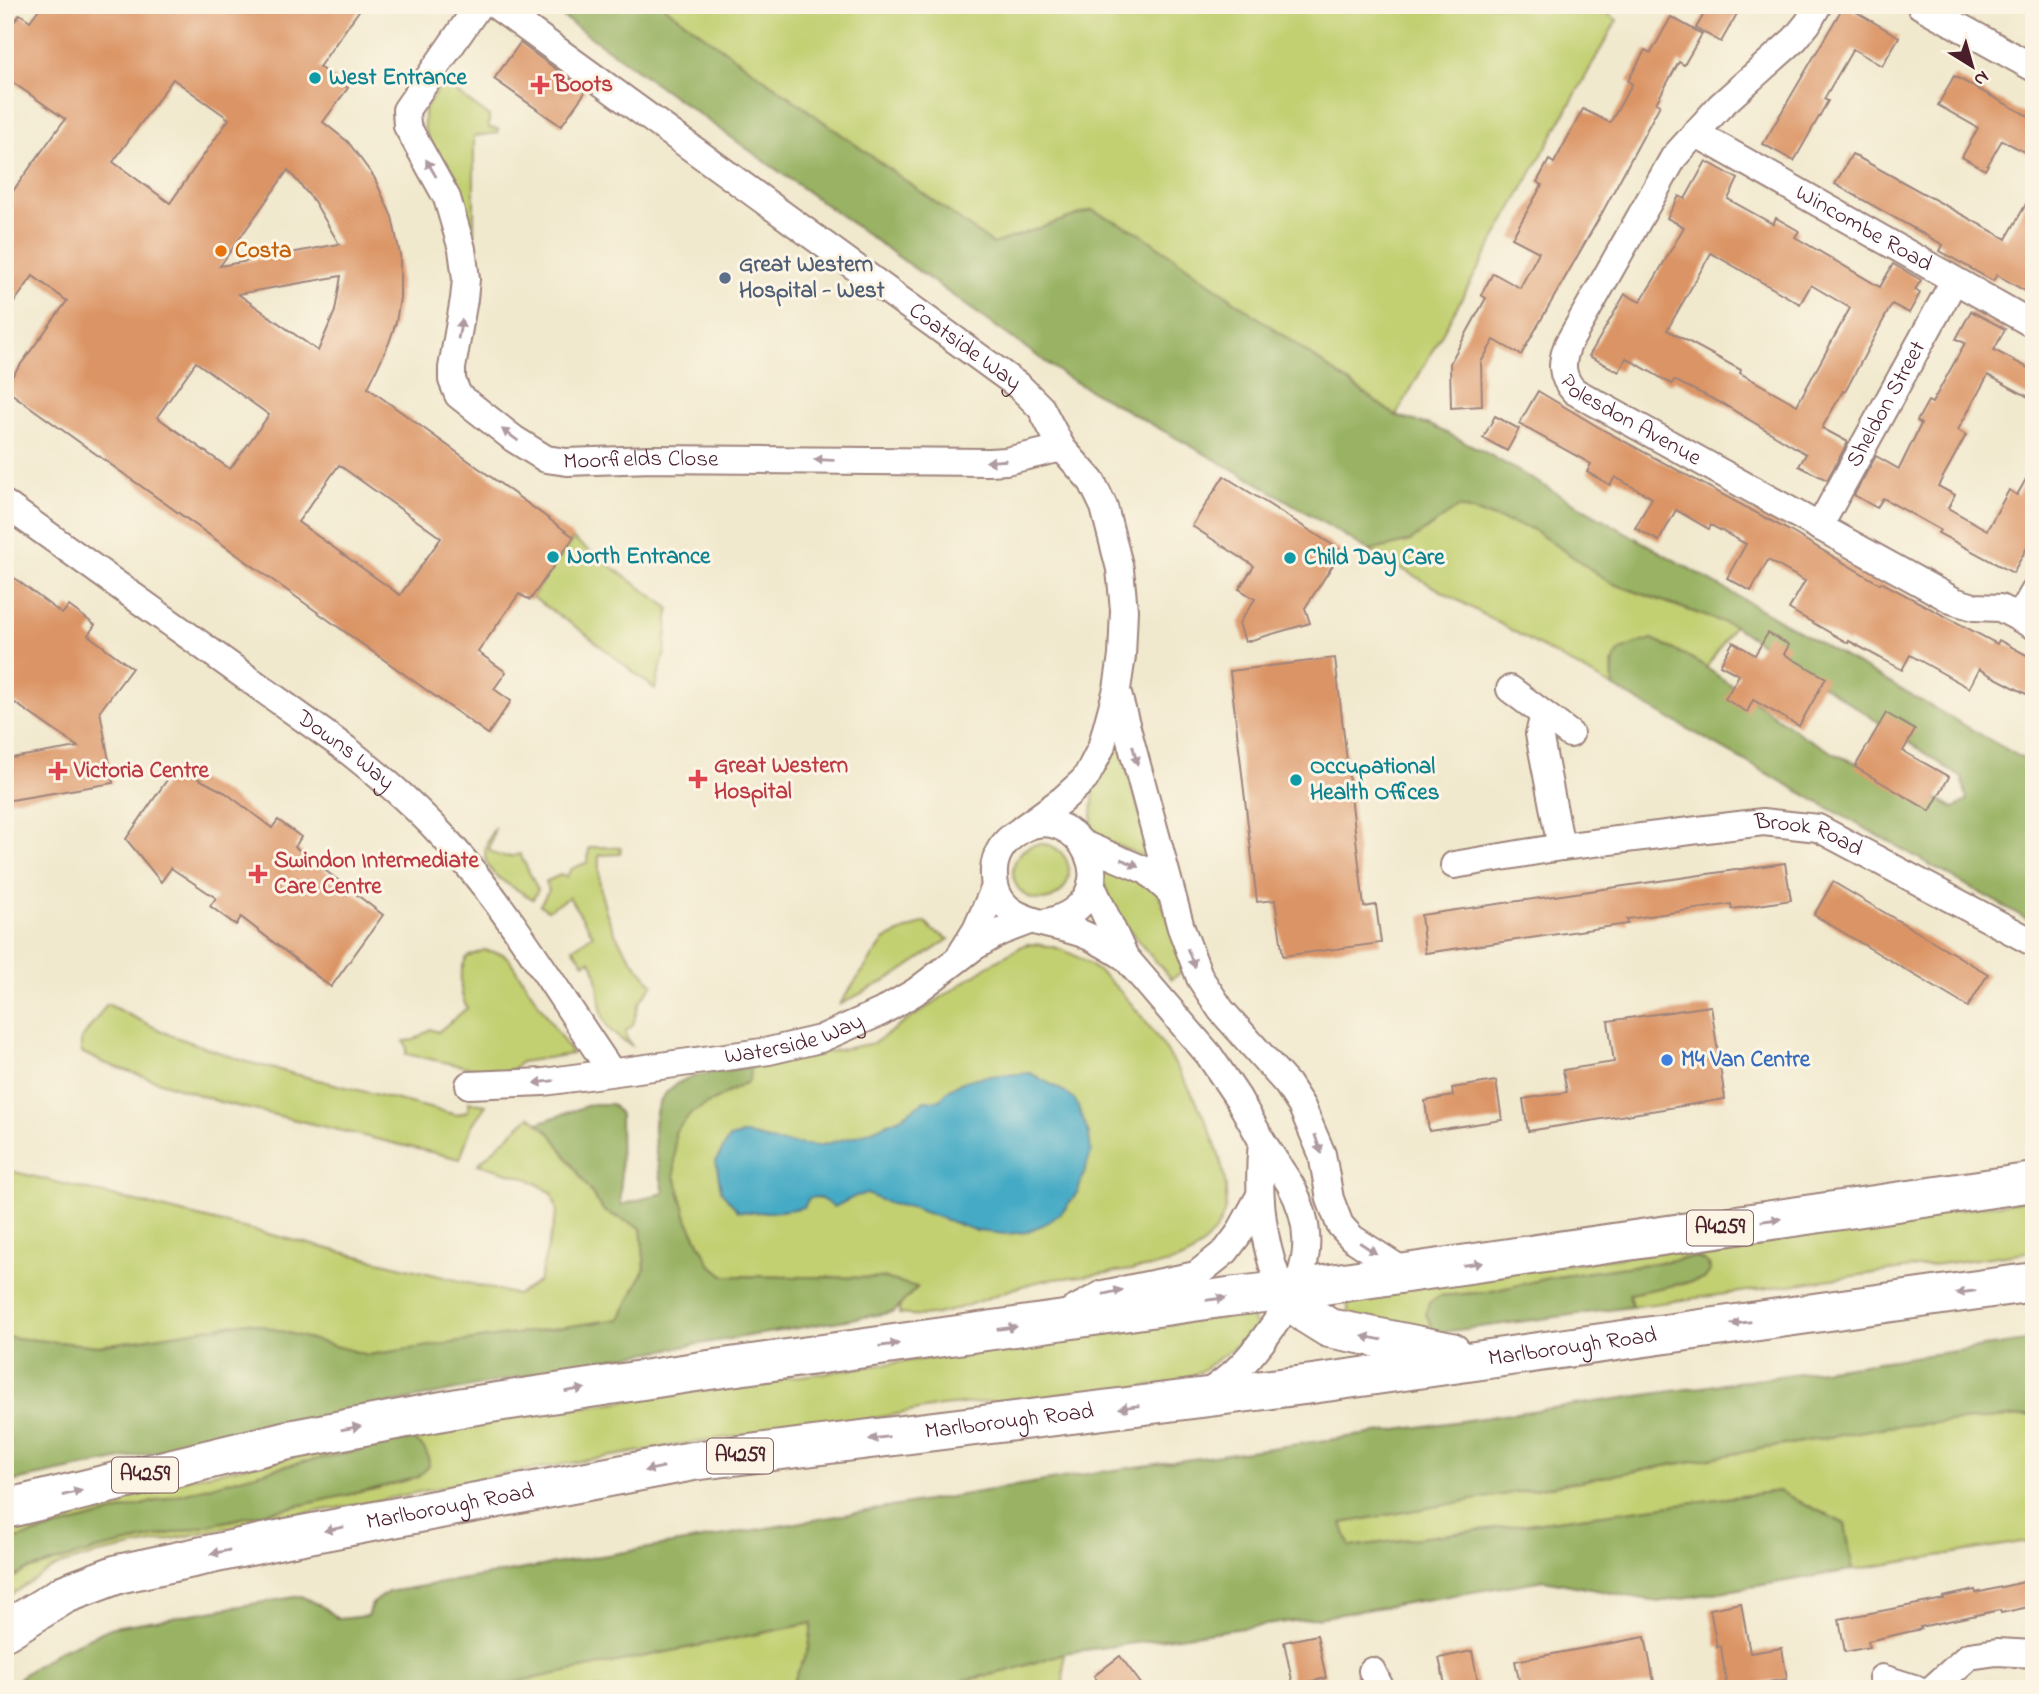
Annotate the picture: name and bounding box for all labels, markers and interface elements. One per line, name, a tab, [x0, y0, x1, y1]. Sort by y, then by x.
north arrow	[1938, 32, 2008, 102]
place label: West Entrance	[329, 62, 467, 95]
text: N	[1967, 63, 1994, 92]
place label: Boots	[553, 69, 613, 102]
marker: West Entrance	[307, 70, 323, 86]
marker: Boots	[532, 77, 548, 93]
one-way arrow	[425, 158, 437, 177]
street label: Wincombe Road	[1789, 177, 1938, 281]
place label: Costa	[235, 235, 291, 268]
marker: Costa	[213, 243, 229, 259]
place label: Great Western Hospital - West	[739, 249, 885, 308]
marker: Great Western Hospital - West	[717, 270, 733, 286]
street label: Coatside Way	[901, 294, 1028, 401]
one-way arrow	[454, 318, 465, 340]
street label: Sheldon Street	[1838, 335, 1935, 474]
street label: Polesdon Avenue	[1550, 369, 1708, 475]
one-way arrow	[500, 428, 519, 442]
street label: Moorfields Close	[563, 442, 719, 479]
one-way arrow	[813, 455, 835, 466]
one-way arrow	[984, 456, 1006, 467]
place label: North Entrance	[567, 541, 711, 574]
place label: Child Day Care	[1304, 542, 1445, 577]
marker: North Entrance	[545, 549, 561, 565]
marker: Child Day Care	[1282, 550, 1298, 566]
street label: Downs Way	[289, 701, 402, 800]
one-way arrow	[1130, 744, 1141, 766]
place label: Great Western Hospital	[714, 750, 848, 809]
place label: Occupational Health Offices	[1310, 751, 1440, 810]
place label: Victoria Centre	[73, 755, 210, 788]
marker: Victoria Centre	[48, 761, 68, 781]
marker: Great Western Hospital	[688, 769, 708, 789]
marker: Occupational Health Offices	[1288, 772, 1304, 788]
street label: Brook Road	[1752, 805, 1869, 865]
place label: Swindon Intermediate Care Centre	[274, 845, 480, 904]
one-way arrow	[1120, 857, 1140, 869]
marker: Swindon Intermediate Care Centre	[248, 864, 268, 884]
one-way arrow	[1186, 948, 1197, 969]
street label: Waterside Way	[722, 1005, 870, 1073]
place label: M4 Van Centre	[1681, 1044, 1811, 1077]
marker: M4 Van Centre	[1659, 1052, 1675, 1068]
one-way arrow	[533, 1076, 555, 1087]
one-way arrow	[1313, 1134, 1324, 1155]
road number: A4259	[1687, 1210, 1753, 1246]
one-way arrow	[1760, 1215, 1782, 1226]
one-way arrow	[1358, 1242, 1378, 1255]
one-way arrow	[1462, 1258, 1484, 1269]
one-way arrow	[1102, 1286, 1124, 1297]
one-way arrow	[1955, 1286, 1977, 1297]
one-way arrow	[1205, 1293, 1227, 1304]
one-way arrow	[1730, 1318, 1752, 1329]
street label: Marlborough Road	[1486, 1319, 1659, 1375]
one-way arrow	[996, 1322, 1018, 1333]
one-way arrow	[1361, 1332, 1383, 1343]
one-way arrow	[878, 1339, 900, 1350]
one-way arrow	[564, 1385, 586, 1396]
street label: Marlborough Road	[923, 1395, 1096, 1449]
one-way arrow	[1118, 1402, 1140, 1413]
one-way arrow	[340, 1423, 362, 1434]
one-way arrow	[868, 1433, 890, 1444]
road number: A4259	[707, 1438, 773, 1474]
road number: A4259	[112, 1458, 178, 1492]
one-way arrow	[643, 1464, 665, 1475]
street label: Marlborough Road	[364, 1475, 537, 1539]
one-way arrow	[61, 1487, 83, 1498]
one-way arrow	[323, 1524, 345, 1535]
one-way arrow	[209, 1546, 231, 1557]

